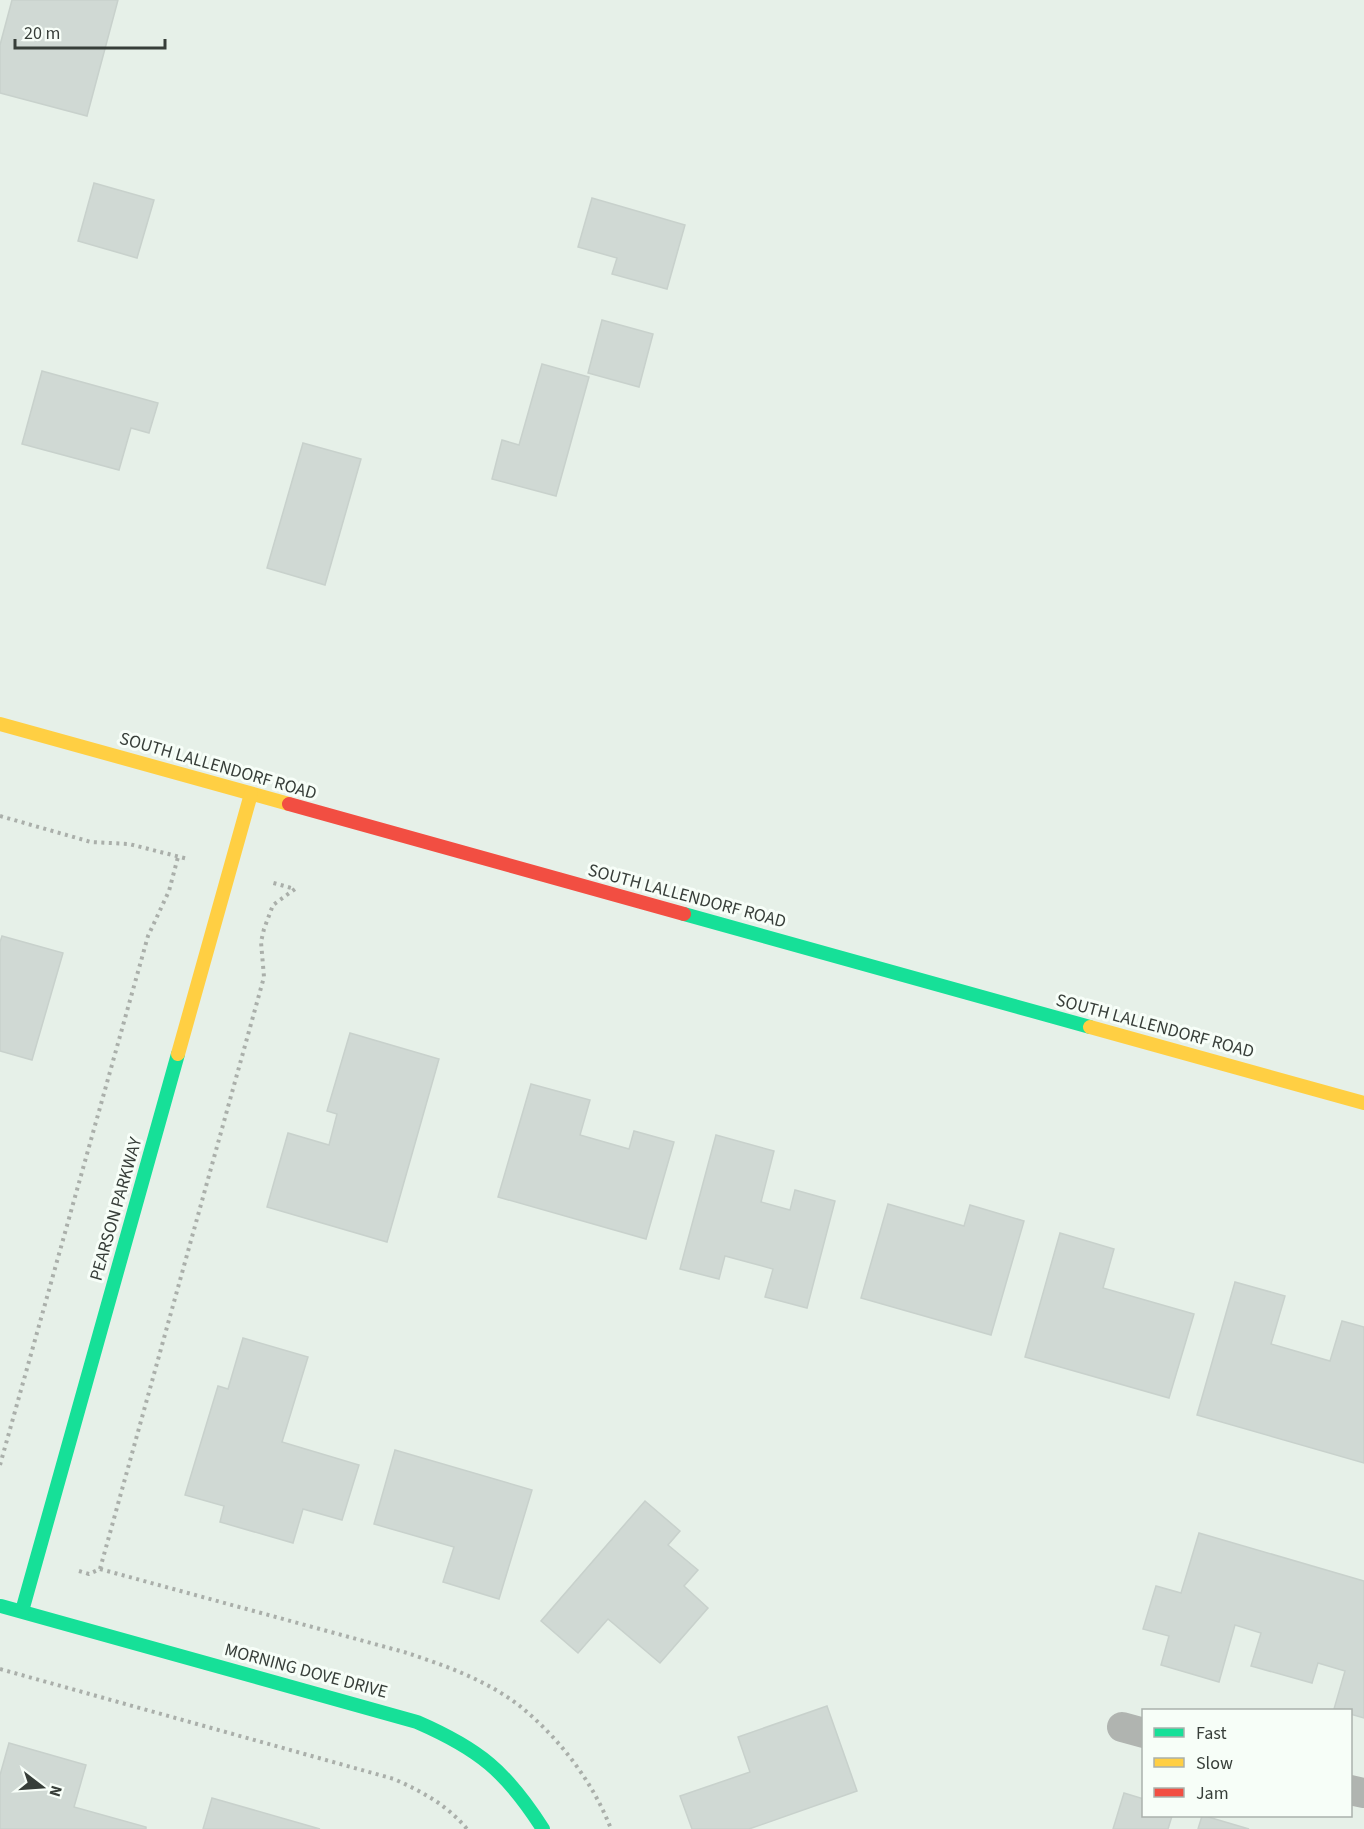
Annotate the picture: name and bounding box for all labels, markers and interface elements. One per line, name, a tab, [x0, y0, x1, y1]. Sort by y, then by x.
scale bar	[15, 12, 165, 50]
text: 20 m	[24, 21, 60, 46]
street label: SOUTH LALLENDORF ROAD	[117, 726, 319, 806]
street label: SOUTH LALLENDORF ROAD	[585, 858, 789, 934]
street label: SOUTH LALLENDORF ROAD	[1053, 988, 1257, 1064]
street label: PEARSON PARKWAY	[84, 1134, 149, 1284]
street label: MORNING DOVE DRIVE	[222, 1637, 390, 1705]
legend	[1142, 1709, 1352, 1817]
text: Fast	[1196, 1721, 1227, 1746]
text: Slow	[1196, 1751, 1233, 1776]
north arrow	[12, 1757, 72, 1817]
text: Jam	[1196, 1781, 1229, 1806]
text: N	[43, 1783, 67, 1799]

